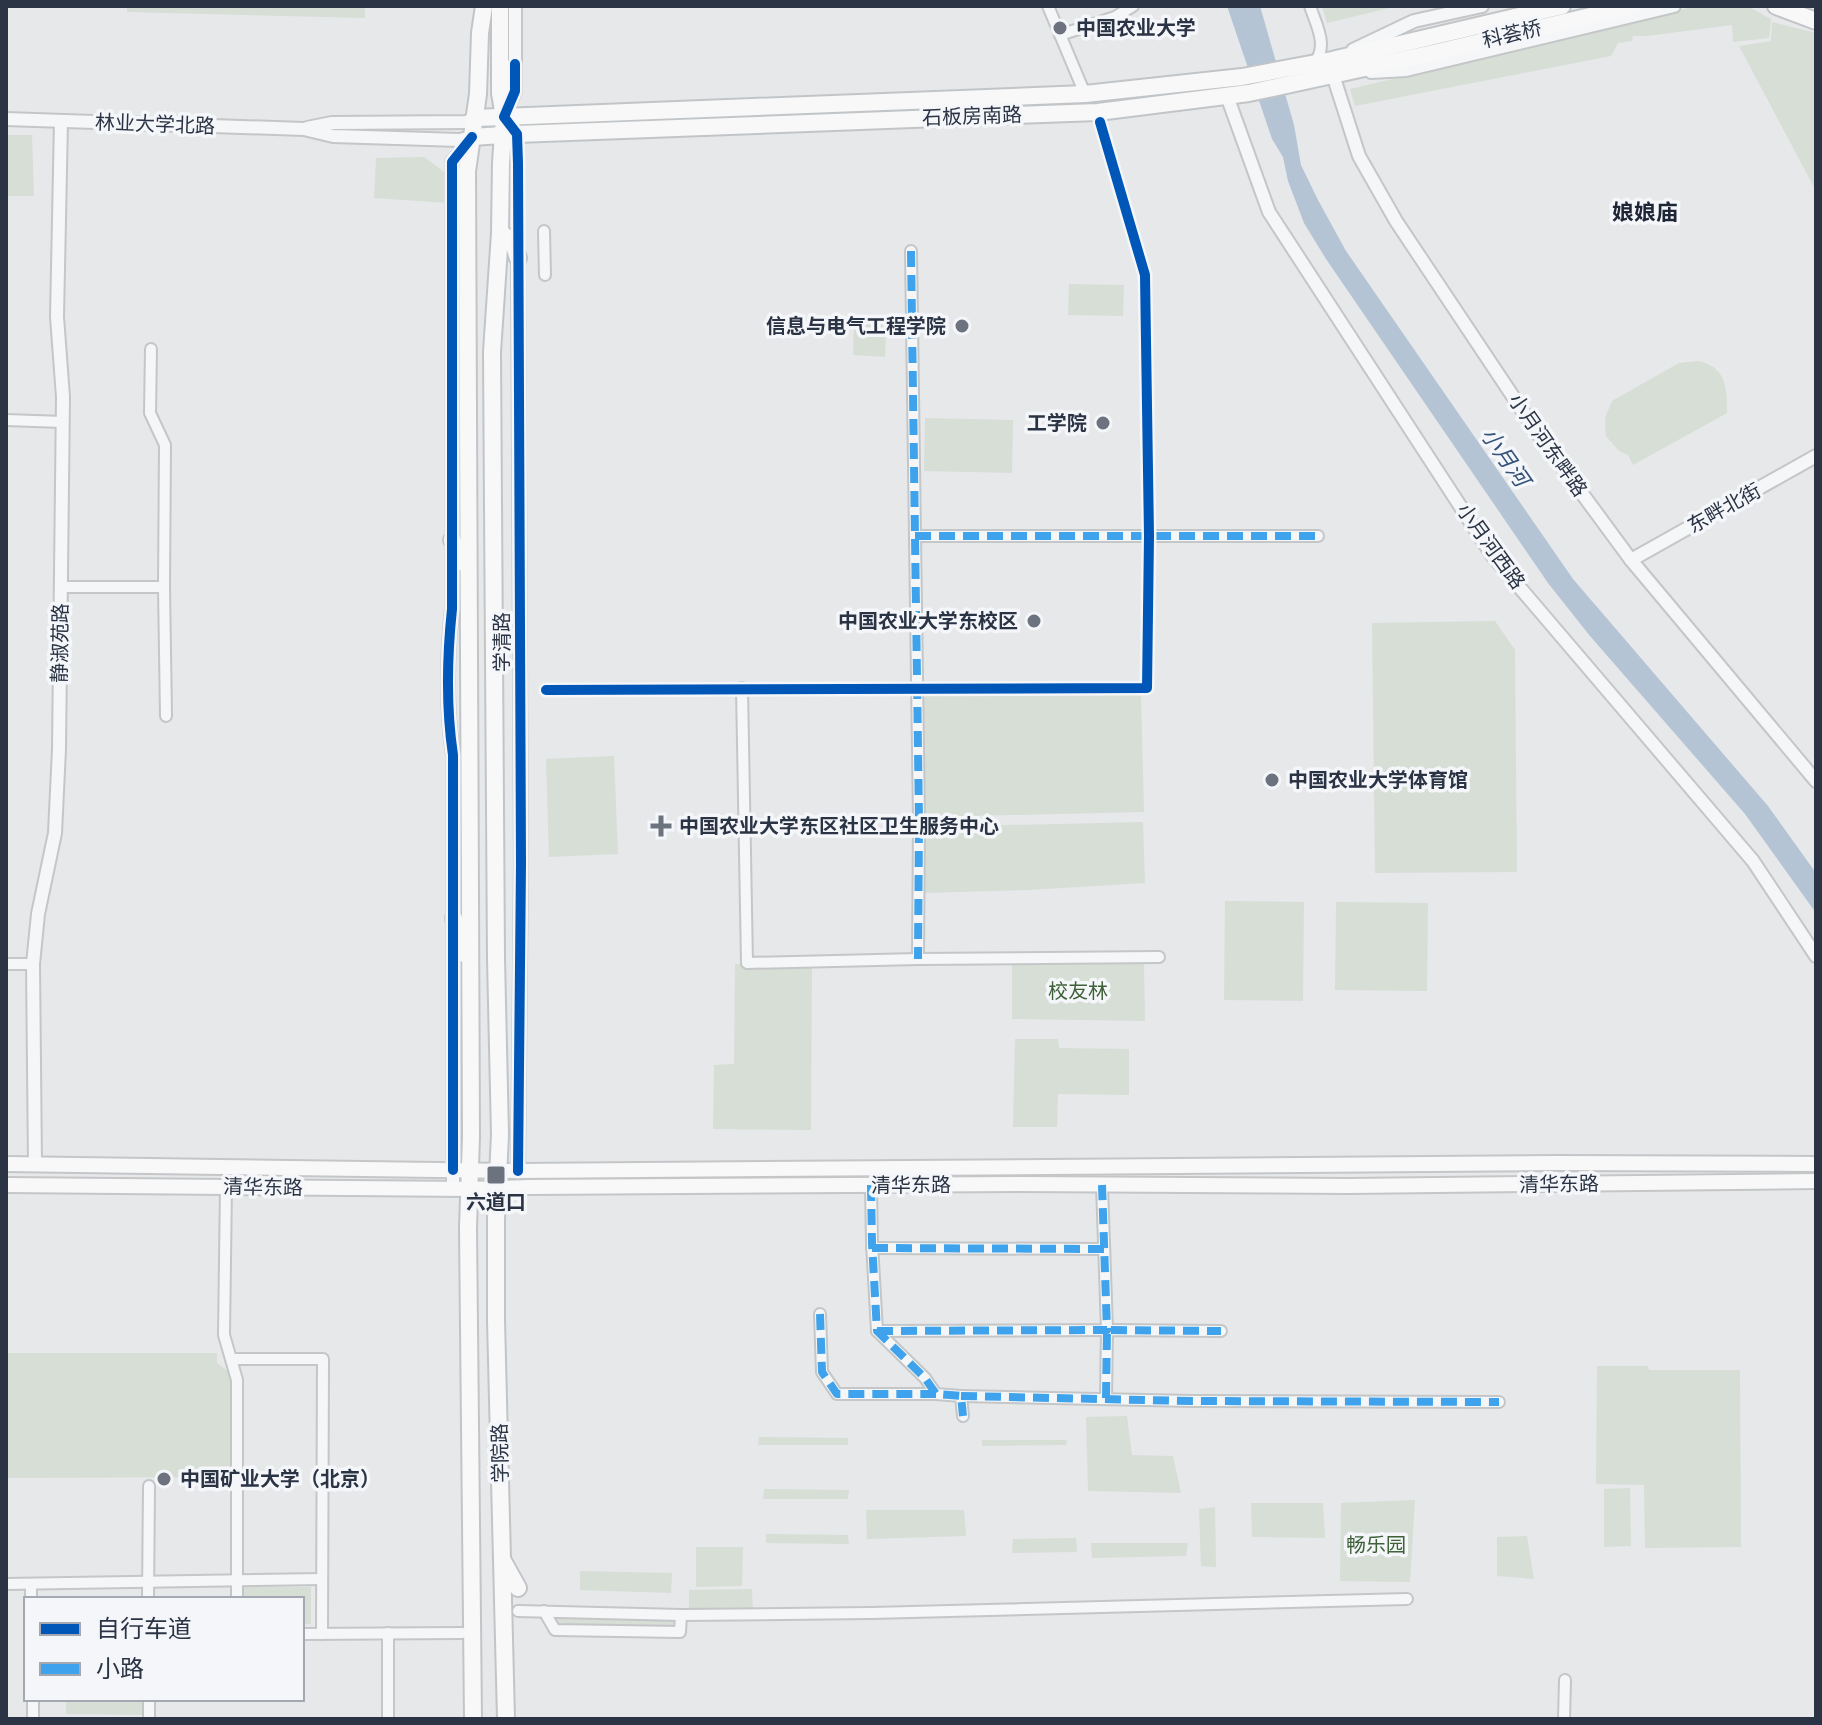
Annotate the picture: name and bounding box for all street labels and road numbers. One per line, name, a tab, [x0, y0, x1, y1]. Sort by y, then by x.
street label: 科荟桥	[1480, 16, 1544, 52]
street label: 石板房南路	[922, 102, 1022, 130]
street label: 林业大学北路	[95, 110, 215, 138]
street label: 小月河东畔路	[1504, 389, 1592, 501]
street label: 东畔北街	[1683, 478, 1765, 538]
street label: 小月河西路	[1452, 498, 1530, 594]
street label: 静淑苑路	[47, 603, 73, 683]
street label: 学清路	[490, 612, 514, 672]
street label: 清华东路	[1519, 1171, 1599, 1197]
street label: 清华东路	[871, 1173, 951, 1197]
street label: 清华东路	[223, 1174, 303, 1200]
street label: 学院路	[487, 1423, 513, 1483]

